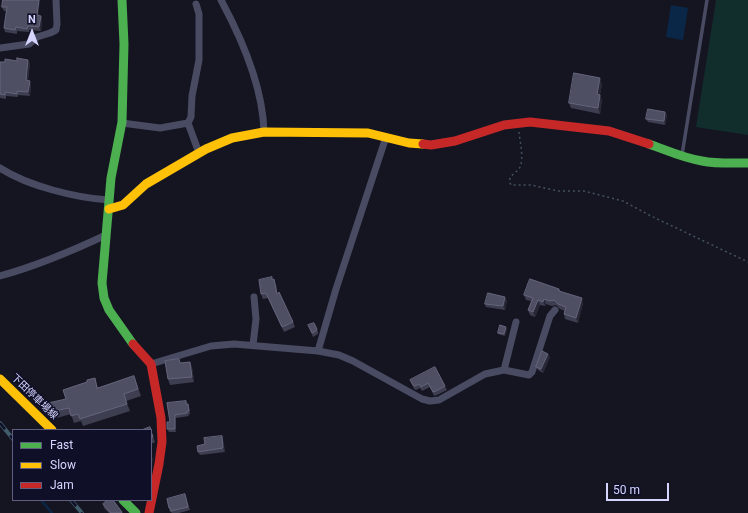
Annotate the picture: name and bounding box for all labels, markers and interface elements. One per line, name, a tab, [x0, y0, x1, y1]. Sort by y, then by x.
north arrow	[12, 12, 52, 52]
text: N	[28, 13, 36, 26]
street label: 下田停車場線	[8, 372, 60, 422]
legend	[12, 429, 152, 501]
text: Fast	[50, 438, 73, 452]
text: Slow	[50, 458, 76, 472]
scale bar	[608, 475, 671, 501]
text: Jam	[50, 478, 74, 492]
text: 50 m	[613, 483, 640, 497]

